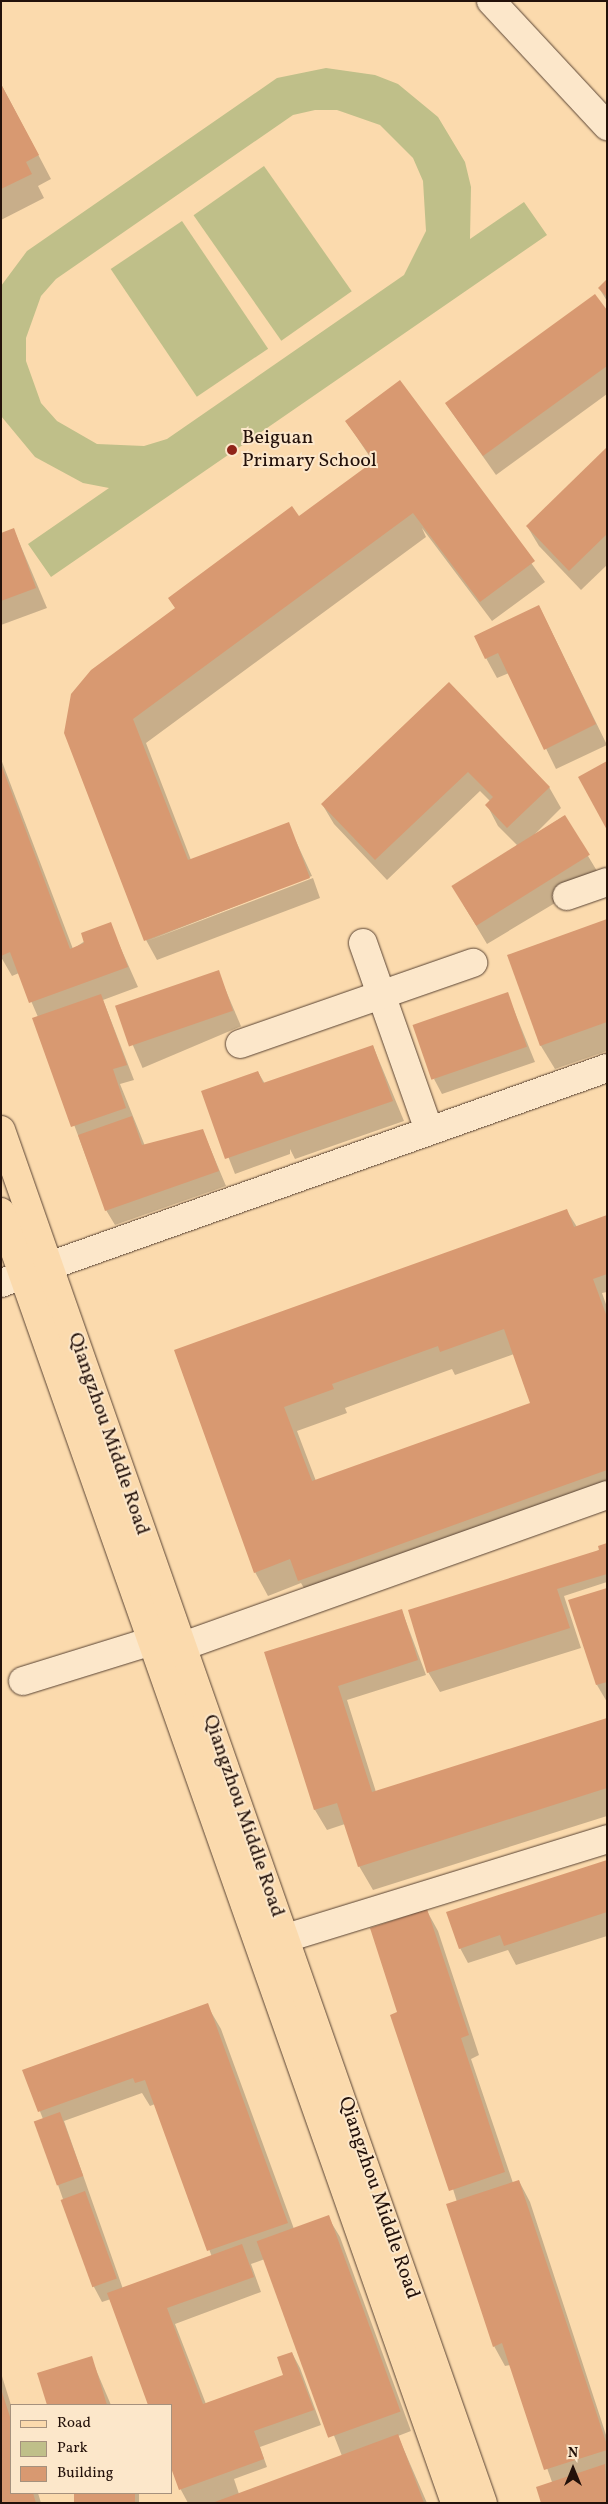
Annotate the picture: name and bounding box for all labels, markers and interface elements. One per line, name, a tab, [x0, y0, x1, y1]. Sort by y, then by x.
place label: Beiguan Primary School	[242, 426, 377, 473]
marker: Beiguan Primary School	[226, 444, 238, 456]
street label: Qiangzhou Middle Road	[62, 1330, 154, 1538]
street label: Qiangzhou Middle Road	[197, 1712, 289, 1920]
street label: Qiangzhou Middle Road	[332, 2094, 424, 2302]
legend	[10, 2404, 172, 2494]
text: Road	[57, 2413, 91, 2434]
text: Park	[57, 2438, 88, 2459]
north arrow	[548, 2444, 598, 2494]
text: N	[568, 2444, 578, 2463]
text: Building	[57, 2463, 113, 2484]

